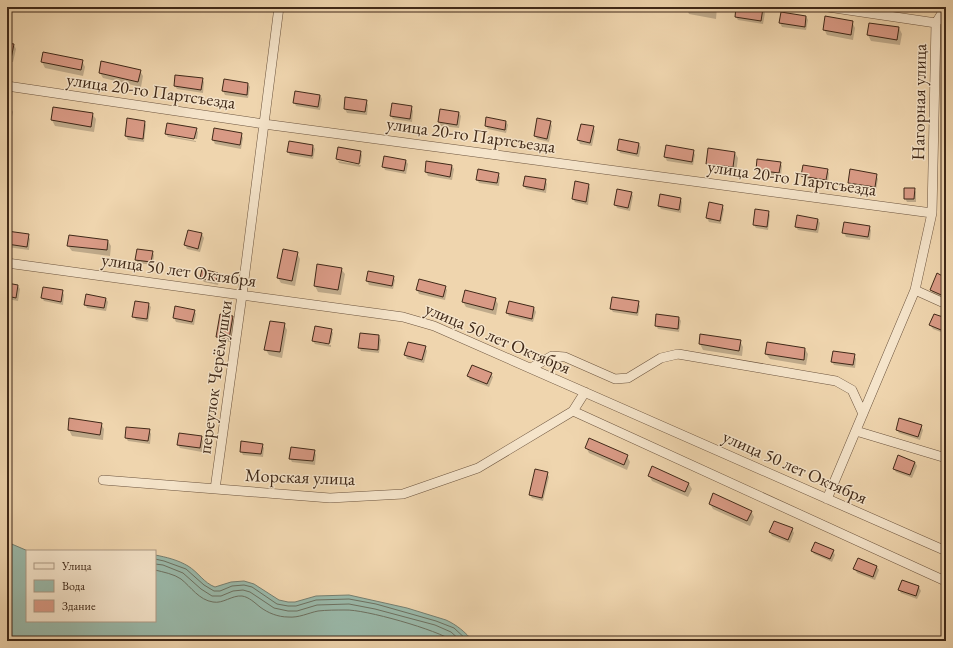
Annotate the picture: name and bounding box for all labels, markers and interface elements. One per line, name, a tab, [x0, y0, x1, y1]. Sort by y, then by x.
street label: Нагорная улица	[906, 43, 931, 160]
street label: улица 20-го Партсъезда	[65, 67, 238, 114]
street label: улица 20-го Партсъезда	[385, 111, 558, 158]
street label: улица 20-го Партсъезда	[706, 154, 879, 201]
street label: улица 50 лет Октября	[100, 247, 258, 292]
street label: улица 50 лет Октября	[422, 296, 575, 379]
street label: переулок Черёмушки	[192, 298, 237, 455]
street label: улица 50 лет Октября	[719, 424, 871, 509]
street label: Морская улица	[244, 463, 356, 490]
legend	[26, 550, 156, 622]
text: Улица	[61, 558, 92, 574]
text: Вода	[62, 578, 85, 594]
text: Здание	[62, 598, 96, 614]

